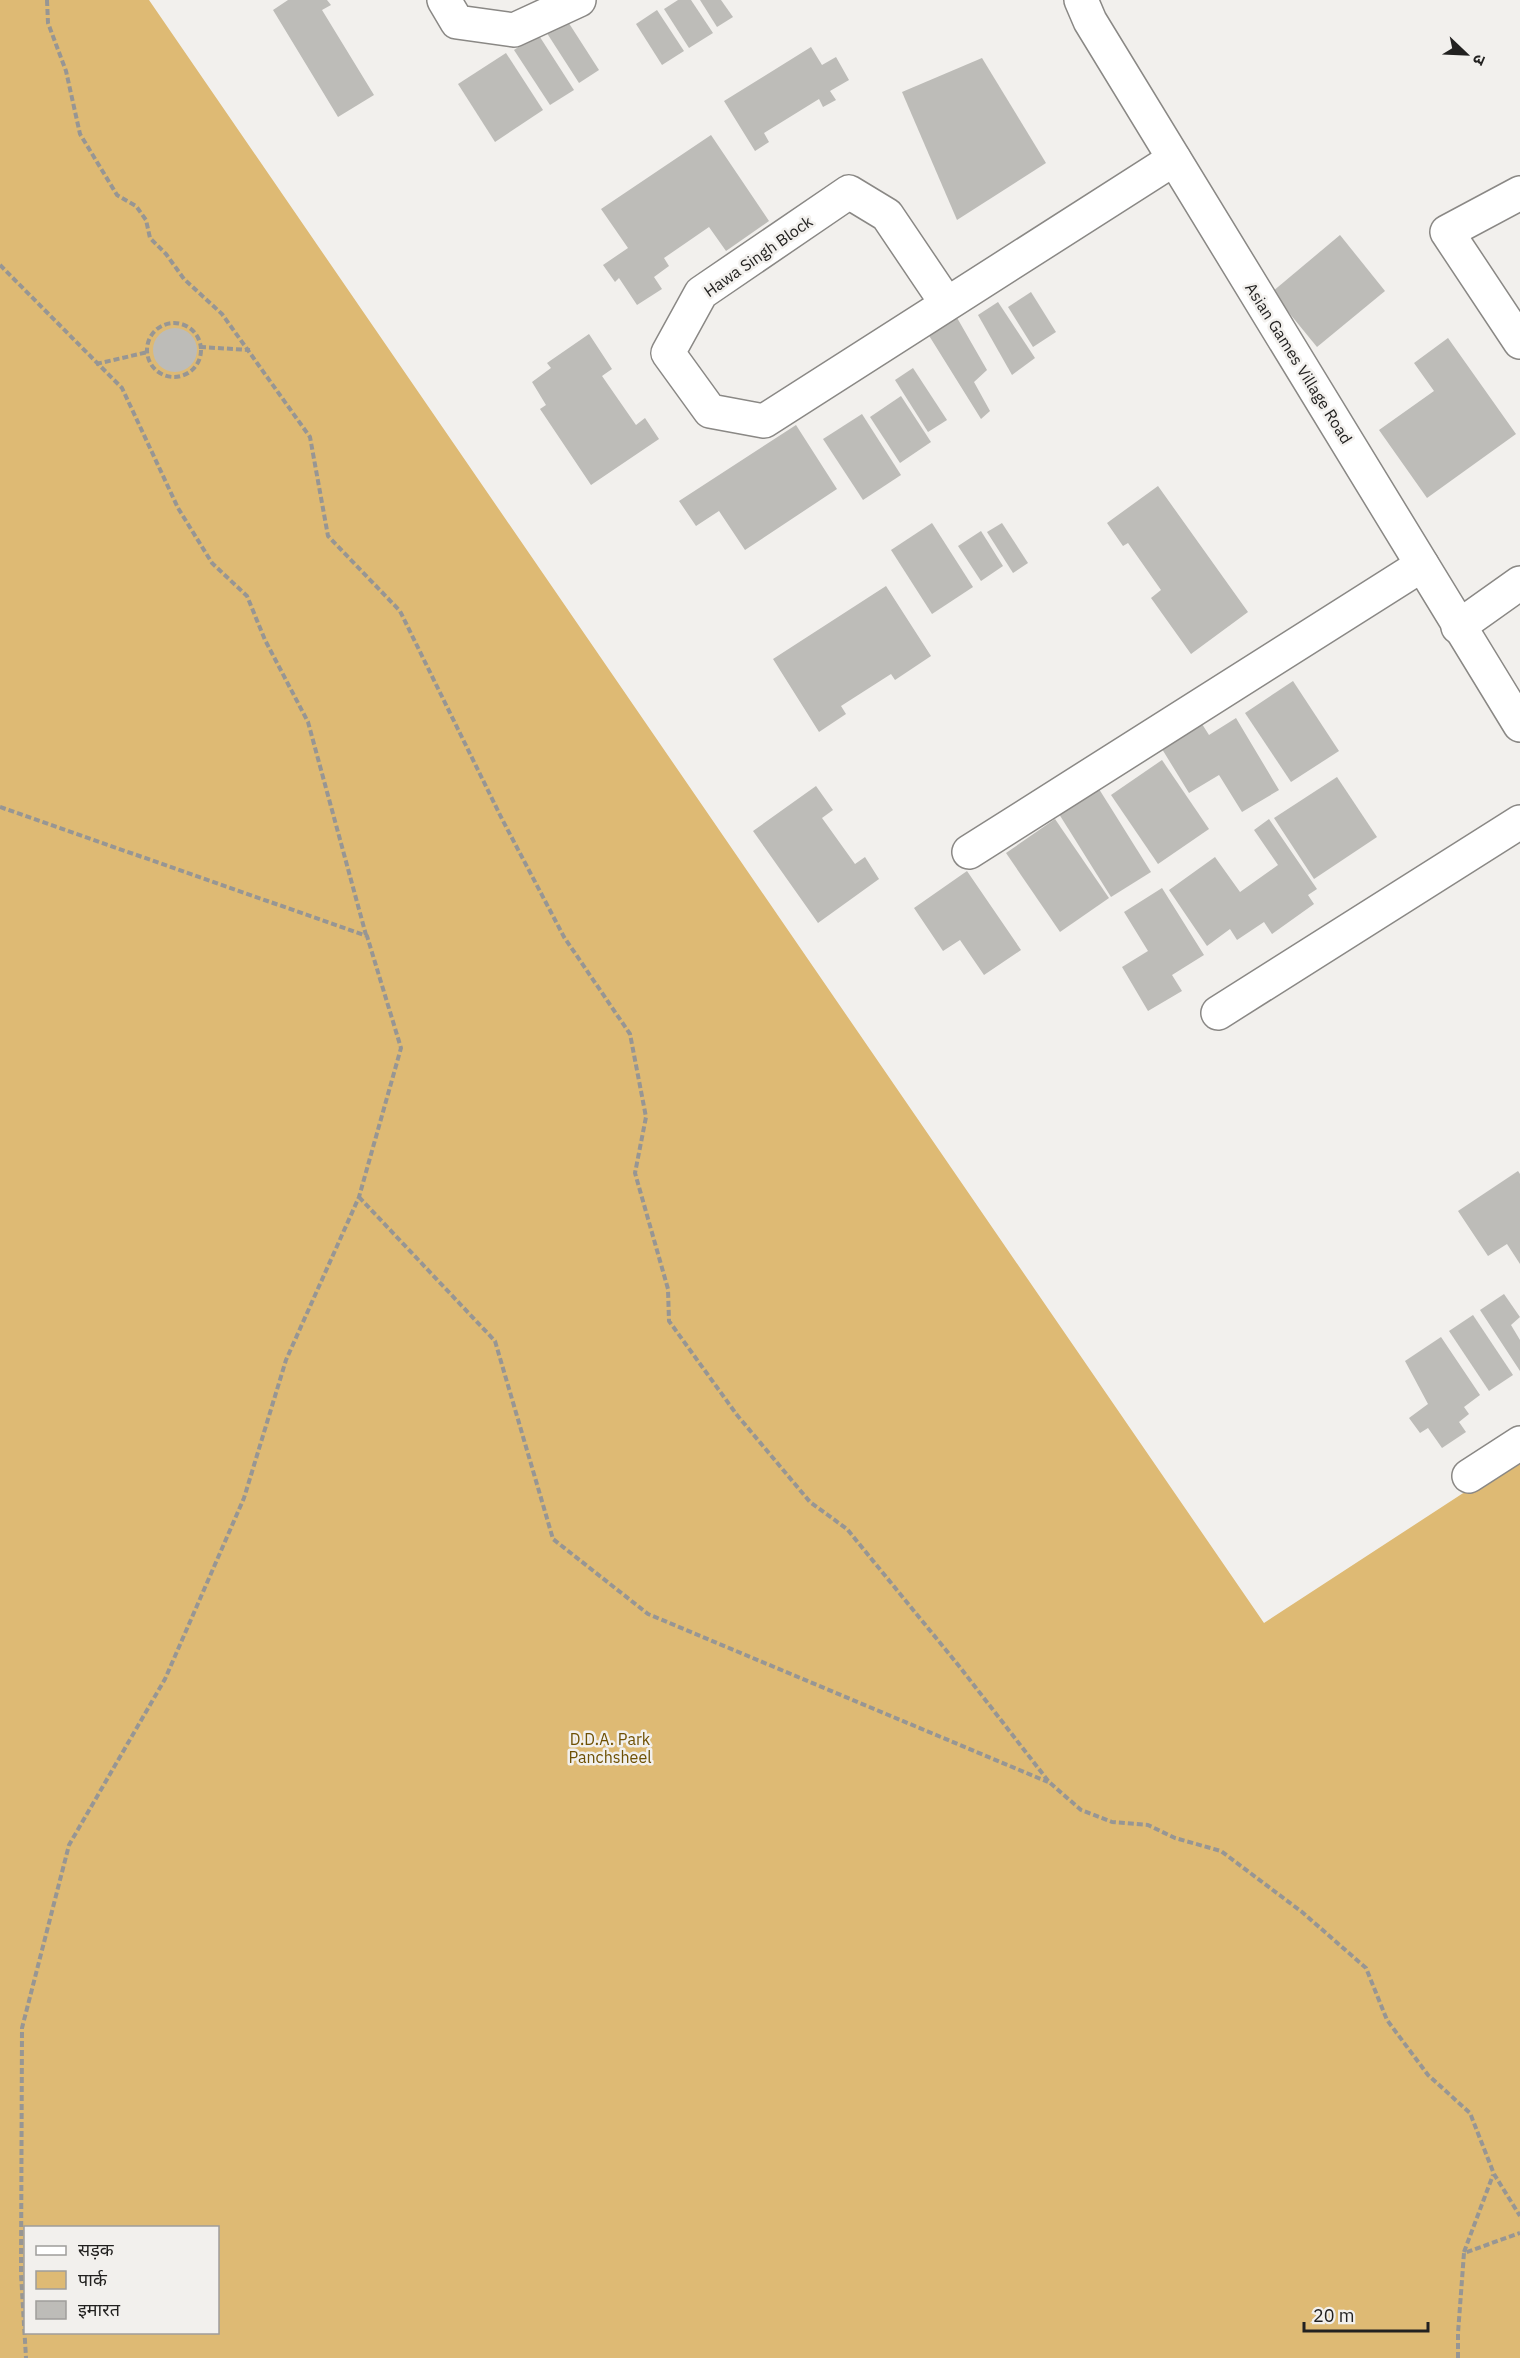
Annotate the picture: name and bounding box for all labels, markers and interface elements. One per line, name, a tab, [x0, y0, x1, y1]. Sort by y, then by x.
north arrow	[1436, 24, 1496, 84]
text: उ	[1469, 52, 1491, 69]
street label: Hawa Singh Block	[700, 211, 817, 301]
street label: Asian Games Village Road	[1241, 279, 1357, 447]
park label: D.D.A. Park Panchsheel	[568, 1729, 652, 1767]
legend	[24, 2226, 219, 2334]
text: सड़क	[78, 2238, 115, 2261]
text: पार्क	[78, 2268, 108, 2291]
scale bar	[1304, 2295, 1428, 2333]
text: इमारत	[78, 2298, 121, 2321]
text: 20 m	[1313, 2304, 1355, 2327]

